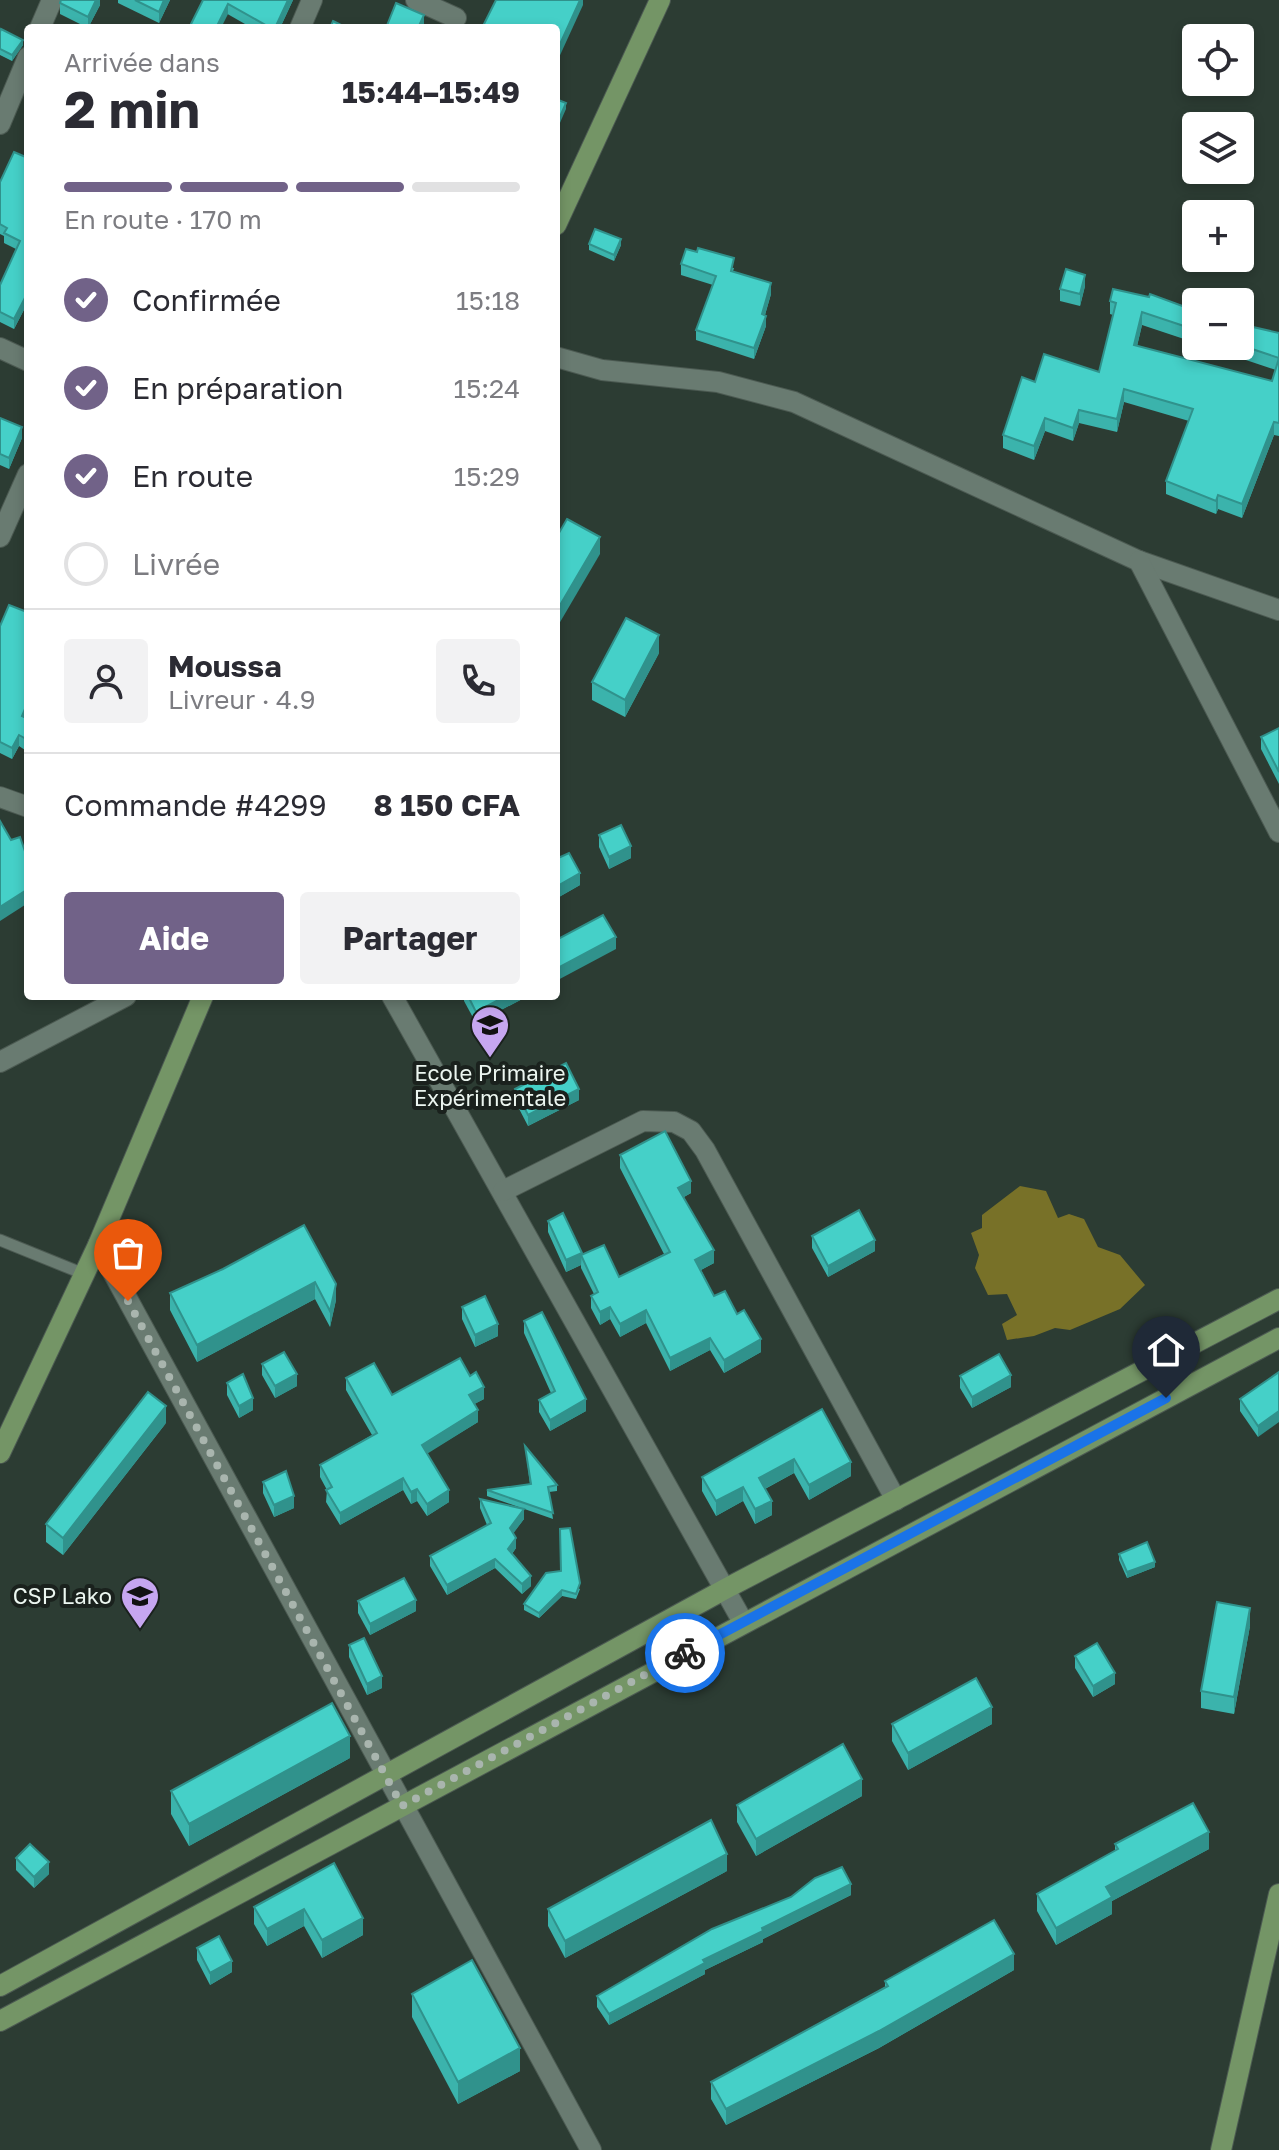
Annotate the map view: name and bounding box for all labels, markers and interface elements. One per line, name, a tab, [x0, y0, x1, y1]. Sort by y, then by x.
map controls	[1182, 24, 1254, 360]
button: locate	[1182, 24, 1254, 96]
text: Arrivée dans	[64, 47, 220, 78]
text: 15:44–15:49	[342, 74, 520, 110]
text: 2 min	[64, 77, 200, 139]
button: layers	[1182, 112, 1254, 184]
button: +	[1182, 200, 1254, 272]
text: En route · 170 m	[64, 204, 262, 235]
icon: check	[64, 278, 108, 322]
text: Confirmée	[132, 282, 281, 318]
text: 15:18	[456, 285, 520, 316]
button: −	[1182, 288, 1254, 360]
icon: check	[64, 366, 108, 410]
text: En préparation	[132, 370, 343, 406]
text: 15:24	[454, 373, 520, 404]
icon: check	[64, 454, 108, 498]
text: En route	[132, 458, 253, 494]
text: 15:29	[454, 461, 520, 492]
text: Livrée	[132, 546, 220, 582]
button: person	[64, 639, 148, 723]
button: phone	[436, 639, 520, 723]
text: Moussa	[168, 648, 282, 684]
text: Livreur · 4.9	[168, 684, 315, 715]
text: Commande #4299	[64, 787, 327, 823]
text: 8 150 CFA	[374, 787, 520, 823]
button: Aide	[64, 892, 284, 984]
button: Partager	[300, 892, 520, 984]
school or university icon: Ecole Primaire Expérimentale	[469, 1004, 511, 1059]
place label: Ecole Primaire Expérimentale	[414, 1059, 566, 1111]
pin	[94, 1219, 162, 1301]
icon: bag	[106, 1231, 150, 1275]
pin	[1132, 1316, 1200, 1398]
icon: home	[1144, 1328, 1188, 1372]
school or university icon: CSP Lako	[119, 1575, 161, 1630]
place label: CSP Lako	[13, 1582, 112, 1609]
courier	[645, 1613, 725, 1693]
icon: bike	[663, 1631, 707, 1675]

